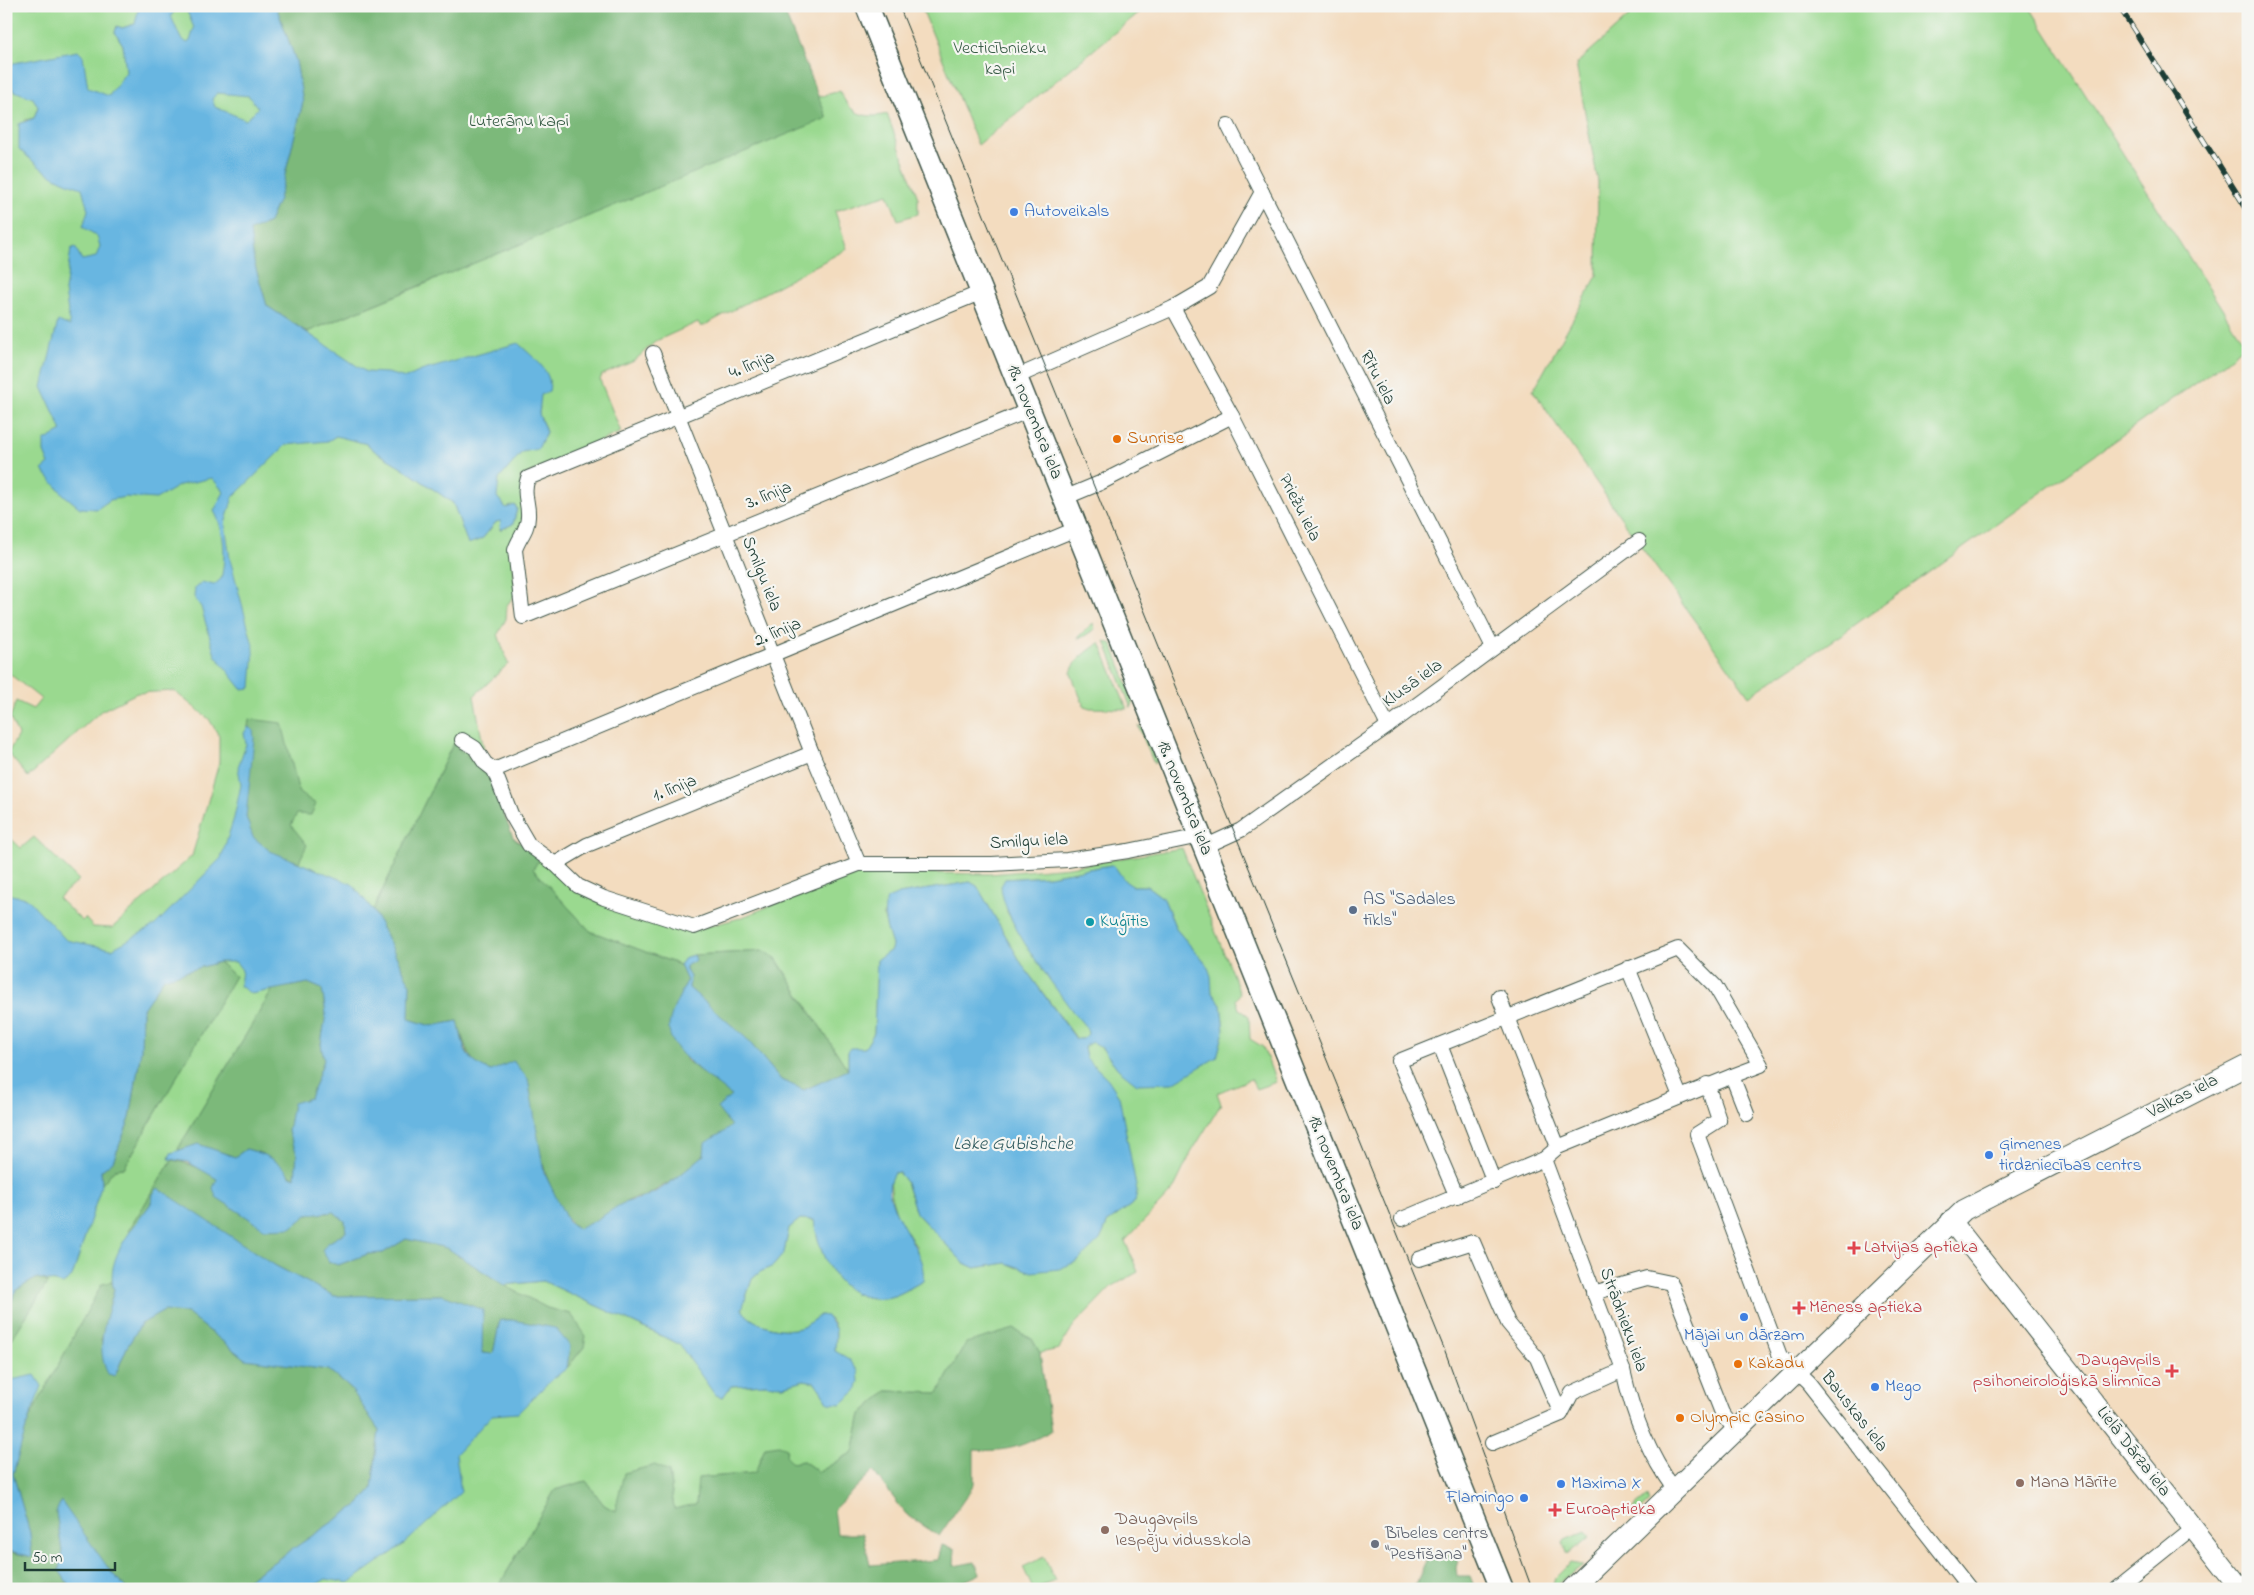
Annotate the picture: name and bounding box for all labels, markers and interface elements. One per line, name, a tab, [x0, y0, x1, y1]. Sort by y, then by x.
park label: Vecticībnieku kapi	[953, 36, 1046, 83]
park label: Luterāņu kapi	[469, 109, 569, 135]
place label: Autoveikals	[1024, 199, 1109, 225]
marker: Autoveikals	[1008, 206, 1020, 218]
street label: 4. līnija	[725, 345, 779, 387]
street label: Rītu iela	[1352, 346, 1402, 410]
street label: 18. novembra iela	[999, 361, 1069, 483]
place label: Sunrise	[1127, 426, 1185, 452]
marker: Sunrise	[1111, 433, 1123, 445]
street label: Priežu iela	[1271, 470, 1327, 546]
street label: 3. līnija	[742, 475, 796, 517]
street label: Smilgu iela	[733, 533, 788, 616]
street label: 2. līnija	[750, 611, 806, 655]
street label: Klusā iela	[1378, 653, 1448, 715]
street label: 18. novembra iela	[1149, 737, 1219, 859]
street label: 1. līnija	[649, 768, 701, 810]
street label: Smilgu iela	[989, 827, 1069, 858]
place label: AS "Sadales tīkls"	[1363, 887, 1456, 934]
marker: AS "Sadales tīkls"	[1347, 904, 1359, 916]
place label: Kuģītis	[1100, 909, 1149, 936]
marker: Kuģītis	[1084, 916, 1096, 928]
street label: Valkas iela	[2142, 1068, 2223, 1126]
street label: 18. novembra iela	[1300, 1112, 1370, 1234]
water label: Lake Gubishche	[953, 1131, 1074, 1158]
place label: Ģimenes tirdzniecības centrs	[1999, 1132, 2142, 1179]
marker: Ģimenes tirdzniecības centrs	[1983, 1149, 1995, 1161]
place label: Latvijas aptieka	[1864, 1235, 1978, 1261]
marker: Latvijas aptieka	[1848, 1242, 1860, 1254]
street label: Strādnieku iela	[1592, 1264, 1654, 1376]
place label: Mēness aptieka	[1809, 1295, 1922, 1321]
marker: Mēness aptieka	[1793, 1302, 1805, 1314]
marker: Mājai un dārzam	[1738, 1311, 1750, 1323]
place label: Mājai un dārzam	[1684, 1323, 1804, 1349]
place label: Daugavpils psihoneiroloģiskā slimnīca	[1973, 1348, 2161, 1396]
place label: Kakadu	[1748, 1351, 1804, 1377]
marker: Kakadu	[1732, 1358, 1744, 1370]
marker: Daugavpils psihoneiroloģiskā slimnīca	[2165, 1364, 2179, 1378]
street label: Bauskas iela	[1813, 1365, 1894, 1458]
place label: Mego	[1885, 1374, 1921, 1401]
marker: Mego	[1869, 1381, 1881, 1393]
street label: Lielā Dārza iela	[2089, 1401, 2177, 1503]
place label: Olympic Casino	[1690, 1405, 1805, 1431]
marker: Olympic Casino	[1674, 1412, 1686, 1424]
place label: Mana Mārīte	[2030, 1470, 2118, 1496]
place label: Maxima X	[1571, 1471, 1642, 1497]
marker: Mana Mārīte	[2014, 1477, 2026, 1489]
marker: Maxima X	[1555, 1478, 1567, 1490]
place label: Flamingo	[1445, 1485, 1514, 1512]
marker: Flamingo	[1518, 1492, 1530, 1504]
place label: Euroaptieka	[1565, 1497, 1656, 1523]
marker: Euroaptieka	[1549, 1504, 1561, 1516]
place label: Daugavpils Iespēju vidusskola	[1114, 1507, 1251, 1554]
place label: Bībeles centrs "Pestīšana"	[1384, 1521, 1488, 1568]
marker: Daugavpils Iespēju vidusskola	[1099, 1524, 1111, 1536]
marker: Bībeles centrs "Pestīšana"	[1369, 1538, 1381, 1550]
scale bar	[25, 1540, 115, 1572]
text: 50 m	[32, 1547, 63, 1569]

